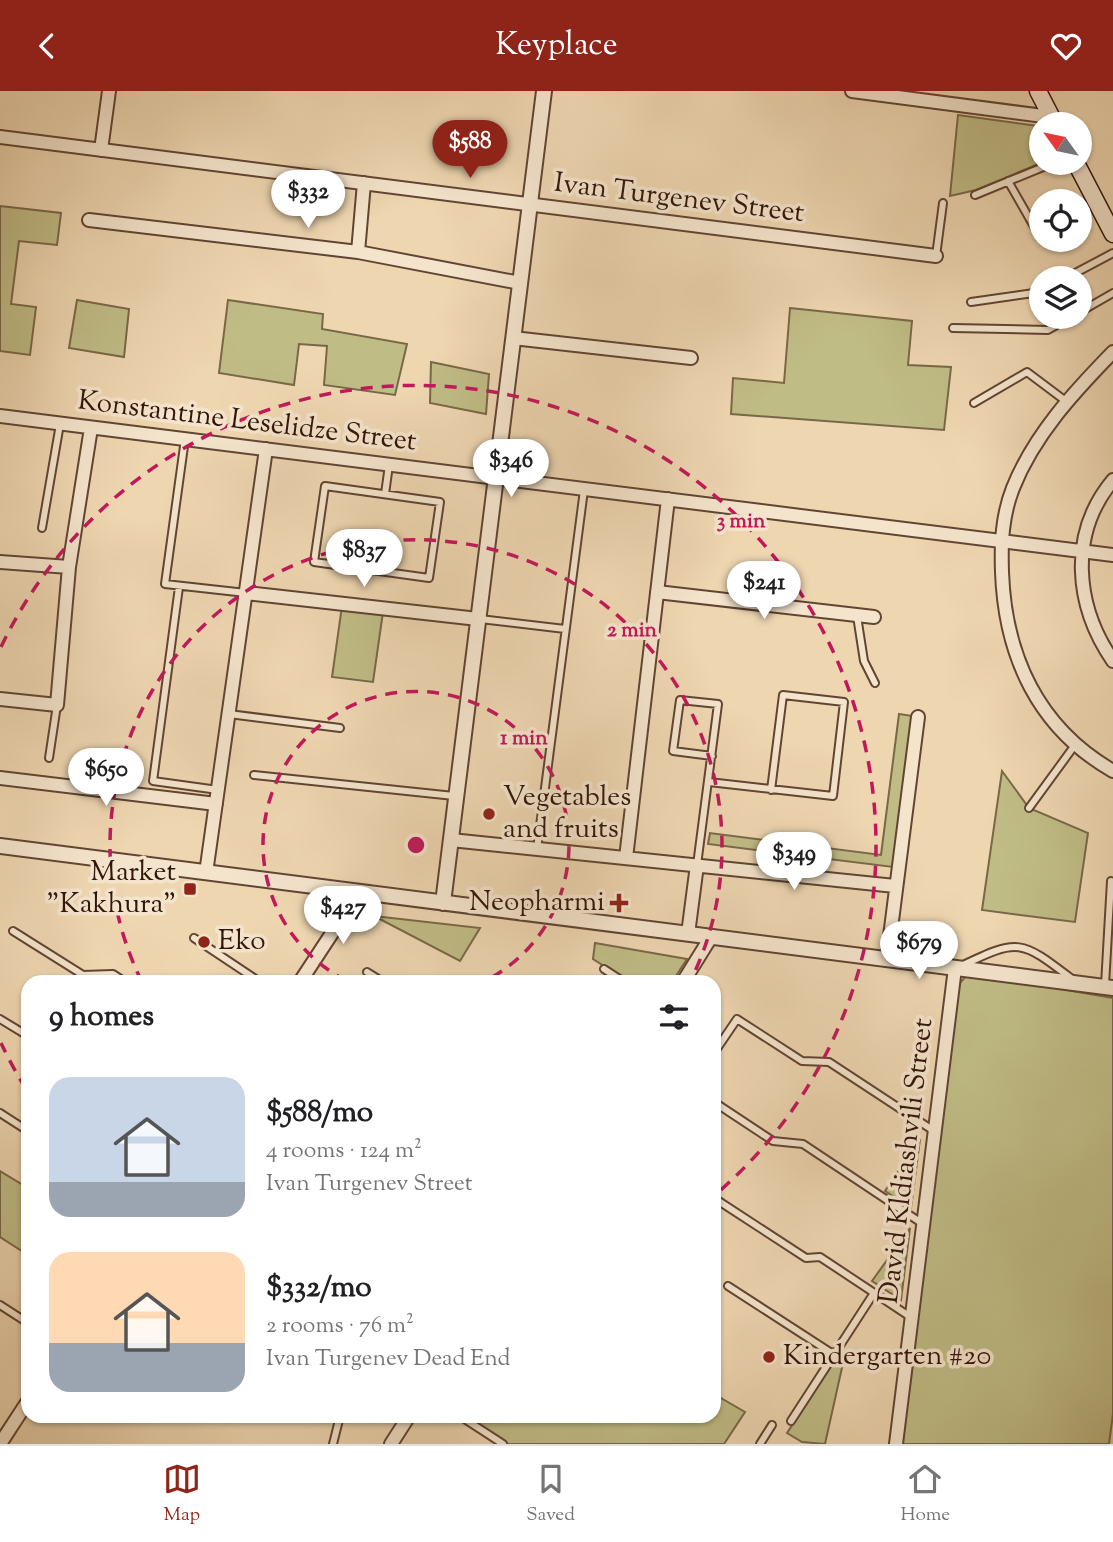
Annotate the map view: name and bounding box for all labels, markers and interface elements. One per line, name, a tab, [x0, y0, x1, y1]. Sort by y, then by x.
text: Keyplace	[495, 23, 618, 69]
icon: back	[28, 27, 66, 65]
icon: heart	[1047, 27, 1085, 65]
north arrow	[1029, 112, 1092, 175]
map controls	[1029, 112, 1092, 329]
pin: $588	[429, 120, 511, 180]
text: $588	[448, 126, 492, 159]
street label: Ivan Turgenev Street	[552, 164, 807, 234]
pin: $332	[267, 171, 349, 230]
text: $332	[287, 176, 329, 209]
button: locate	[1029, 189, 1092, 252]
button: layers	[1029, 266, 1092, 329]
street label: Konstantine Leselidze Street	[76, 381, 419, 463]
pin: $346	[470, 439, 552, 499]
text: $346	[489, 445, 533, 478]
text: 3 min	[717, 507, 766, 537]
pin: $837	[323, 529, 405, 589]
text: $837	[342, 535, 386, 568]
pin: $241	[723, 561, 805, 621]
text: $241	[743, 567, 785, 600]
text: 2 min	[607, 616, 658, 646]
text: 1 min	[500, 724, 548, 754]
pin: $650	[65, 749, 147, 808]
text: $650	[84, 754, 128, 787]
place label: Vegetables and fruits	[503, 778, 631, 850]
marker: Vegetables and fruits	[481, 806, 497, 822]
centre of rings	[404, 833, 428, 857]
pin: $349	[753, 833, 835, 892]
text: $349	[772, 838, 816, 871]
place label: Market "Kakhura"	[47, 853, 176, 925]
marker: Market "Kakhura"	[182, 881, 198, 897]
place label: Neopharmi	[469, 883, 605, 923]
pin: $427	[302, 887, 384, 946]
text: $427	[320, 892, 366, 925]
marker: Neopharmi	[611, 895, 627, 911]
pin: $679	[878, 921, 960, 981]
place label: Eko	[218, 922, 266, 962]
text: $679	[896, 927, 942, 960]
marker: Eko	[196, 934, 212, 950]
text: 9 homes	[49, 996, 154, 1039]
icon: filters	[655, 998, 693, 1036]
street label: David Kldiashvili Street	[870, 1016, 944, 1306]
text: $588/mo	[266, 1092, 373, 1135]
icon: home	[105, 1105, 189, 1189]
text: 4 rooms · 124 m²	[266, 1135, 422, 1168]
text: Ivan Turgenev Street	[266, 1168, 473, 1201]
text: $332/mo	[266, 1267, 372, 1310]
icon: home	[105, 1280, 189, 1364]
text: 2 rooms · 76 m²	[266, 1310, 414, 1343]
place label: Kindergarten #20	[783, 1337, 991, 1377]
text: Ivan Turgenev Dead End	[266, 1343, 511, 1376]
marker: Kindergarten #20	[761, 1349, 777, 1365]
tab: Map	[163, 1460, 201, 1529]
tab: Saved	[526, 1460, 575, 1529]
tab: Home	[900, 1460, 950, 1529]

